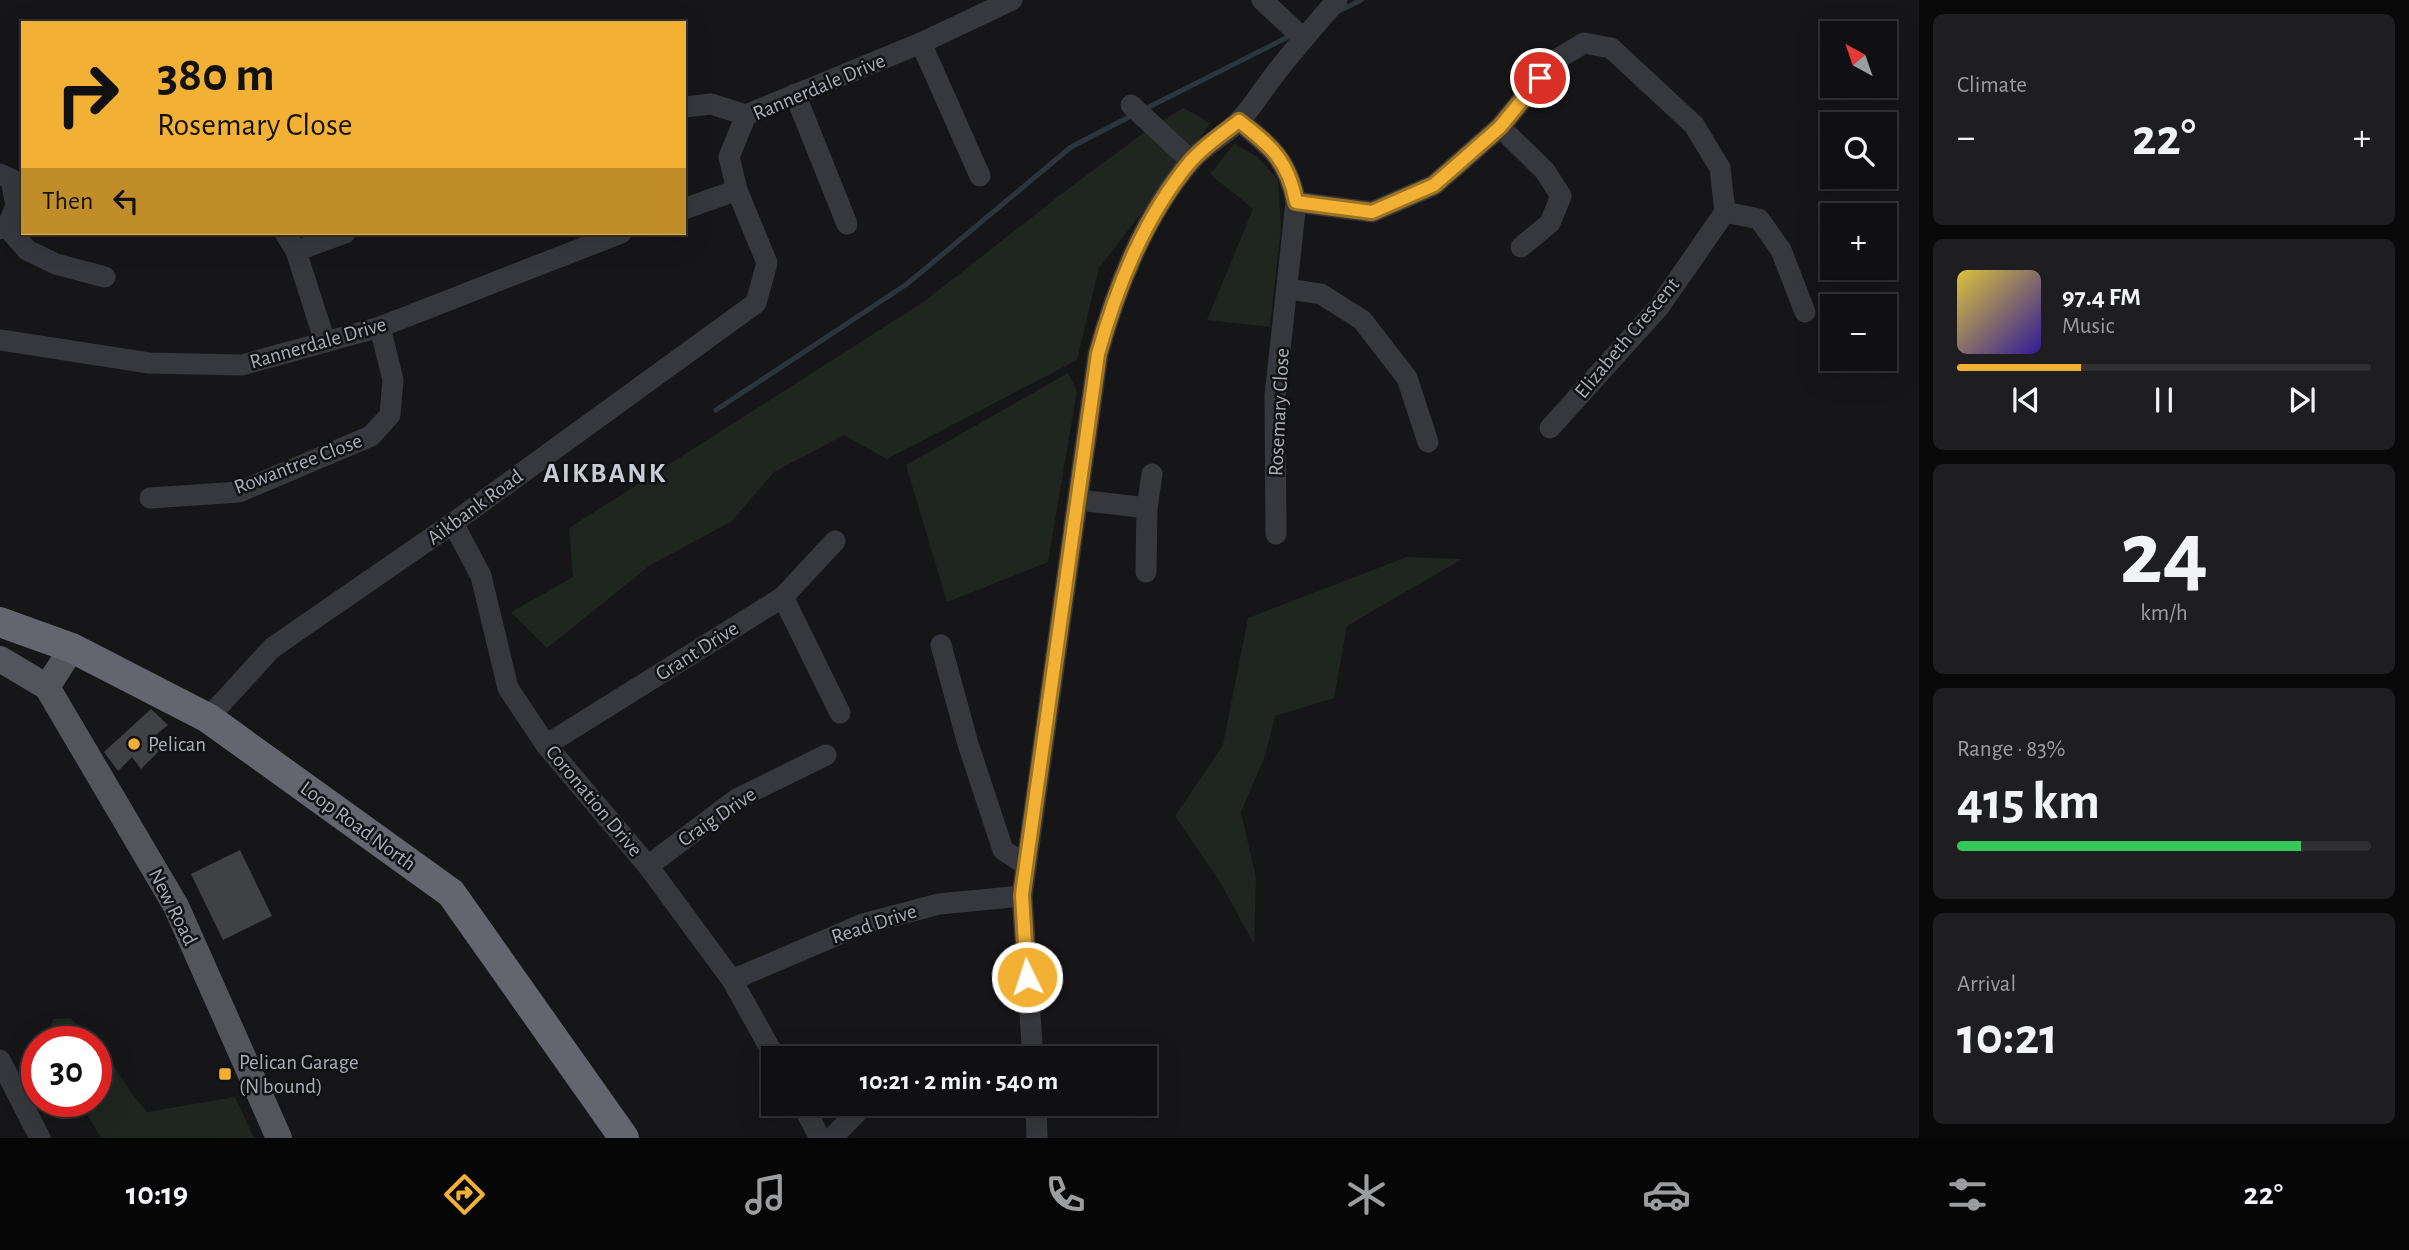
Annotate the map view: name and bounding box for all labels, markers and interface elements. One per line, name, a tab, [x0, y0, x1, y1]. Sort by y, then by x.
north arrow	[1820, 21, 1897, 98]
map controls	[1820, 21, 1897, 371]
pin	[1510, 48, 1570, 108]
icon: right	[42, 49, 133, 140]
street label: Rannerdale Drive	[750, 50, 888, 124]
text: 380 m	[157, 51, 275, 100]
icon: arrive	[1521, 59, 1559, 97]
text: Climate	[1957, 74, 2027, 97]
text: Rosemary Close	[157, 109, 353, 141]
button: search	[1820, 112, 1897, 189]
text: 22°	[2132, 112, 2196, 164]
text: −	[1957, 119, 1975, 157]
text: +	[2353, 119, 2371, 157]
icon: left	[107, 182, 145, 220]
text: Then	[42, 188, 93, 214]
button: +	[1820, 203, 1897, 280]
street label: Elizabeth Crescent	[1571, 273, 1684, 402]
text: 97.4 FM	[2062, 284, 2141, 310]
button: −	[1820, 294, 1897, 371]
street label: Rannerdale Drive	[247, 313, 389, 373]
text: Music	[2062, 315, 2114, 338]
street label: Rosemary Close	[1265, 347, 1293, 477]
icon: previous	[2007, 381, 2045, 419]
icon: pause	[2145, 381, 2183, 419]
icon: next	[2283, 381, 2321, 419]
street label: Rowantree Close	[231, 430, 365, 498]
district label: AIKBANK	[543, 460, 667, 488]
street label: Aikbank Road	[423, 465, 527, 549]
text: 24	[2120, 509, 2208, 600]
text: km/h	[2140, 602, 2188, 625]
street label: Grant Drive	[652, 617, 742, 685]
place label: Pelican	[148, 734, 206, 755]
marker: Pelican	[126, 736, 142, 752]
text: Range · 83%	[1957, 738, 2066, 761]
street label: Coronation Drive	[542, 741, 646, 861]
text: 415 km	[1957, 776, 2100, 828]
street label: Loop Road North	[296, 777, 420, 875]
street label: Craig Drive	[674, 783, 760, 851]
street label: New Road	[145, 865, 201, 949]
street label: Read Drive	[829, 900, 919, 948]
position arrow	[990, 940, 1064, 1014]
text: Arrival	[1957, 973, 2016, 996]
text: 10:21	[1957, 1011, 2058, 1063]
speed limit sign: 30	[21, 1026, 112, 1117]
place label: Pelican Garage (N bound)	[239, 1052, 359, 1097]
marker: Pelican Garage (N bound)	[217, 1066, 233, 1082]
text: 10:21 · 2 min · 540 m	[860, 1068, 1058, 1094]
icon: directions	[440, 1170, 489, 1219]
icon: music	[741, 1170, 790, 1219]
icon: phone	[1041, 1170, 1090, 1219]
icon: climate	[1342, 1170, 1391, 1219]
icon: car	[1642, 1170, 1691, 1219]
icon: filters	[1943, 1170, 1992, 1219]
text: 10:19	[126, 1178, 188, 1210]
text: 22°	[2244, 1178, 2283, 1210]

